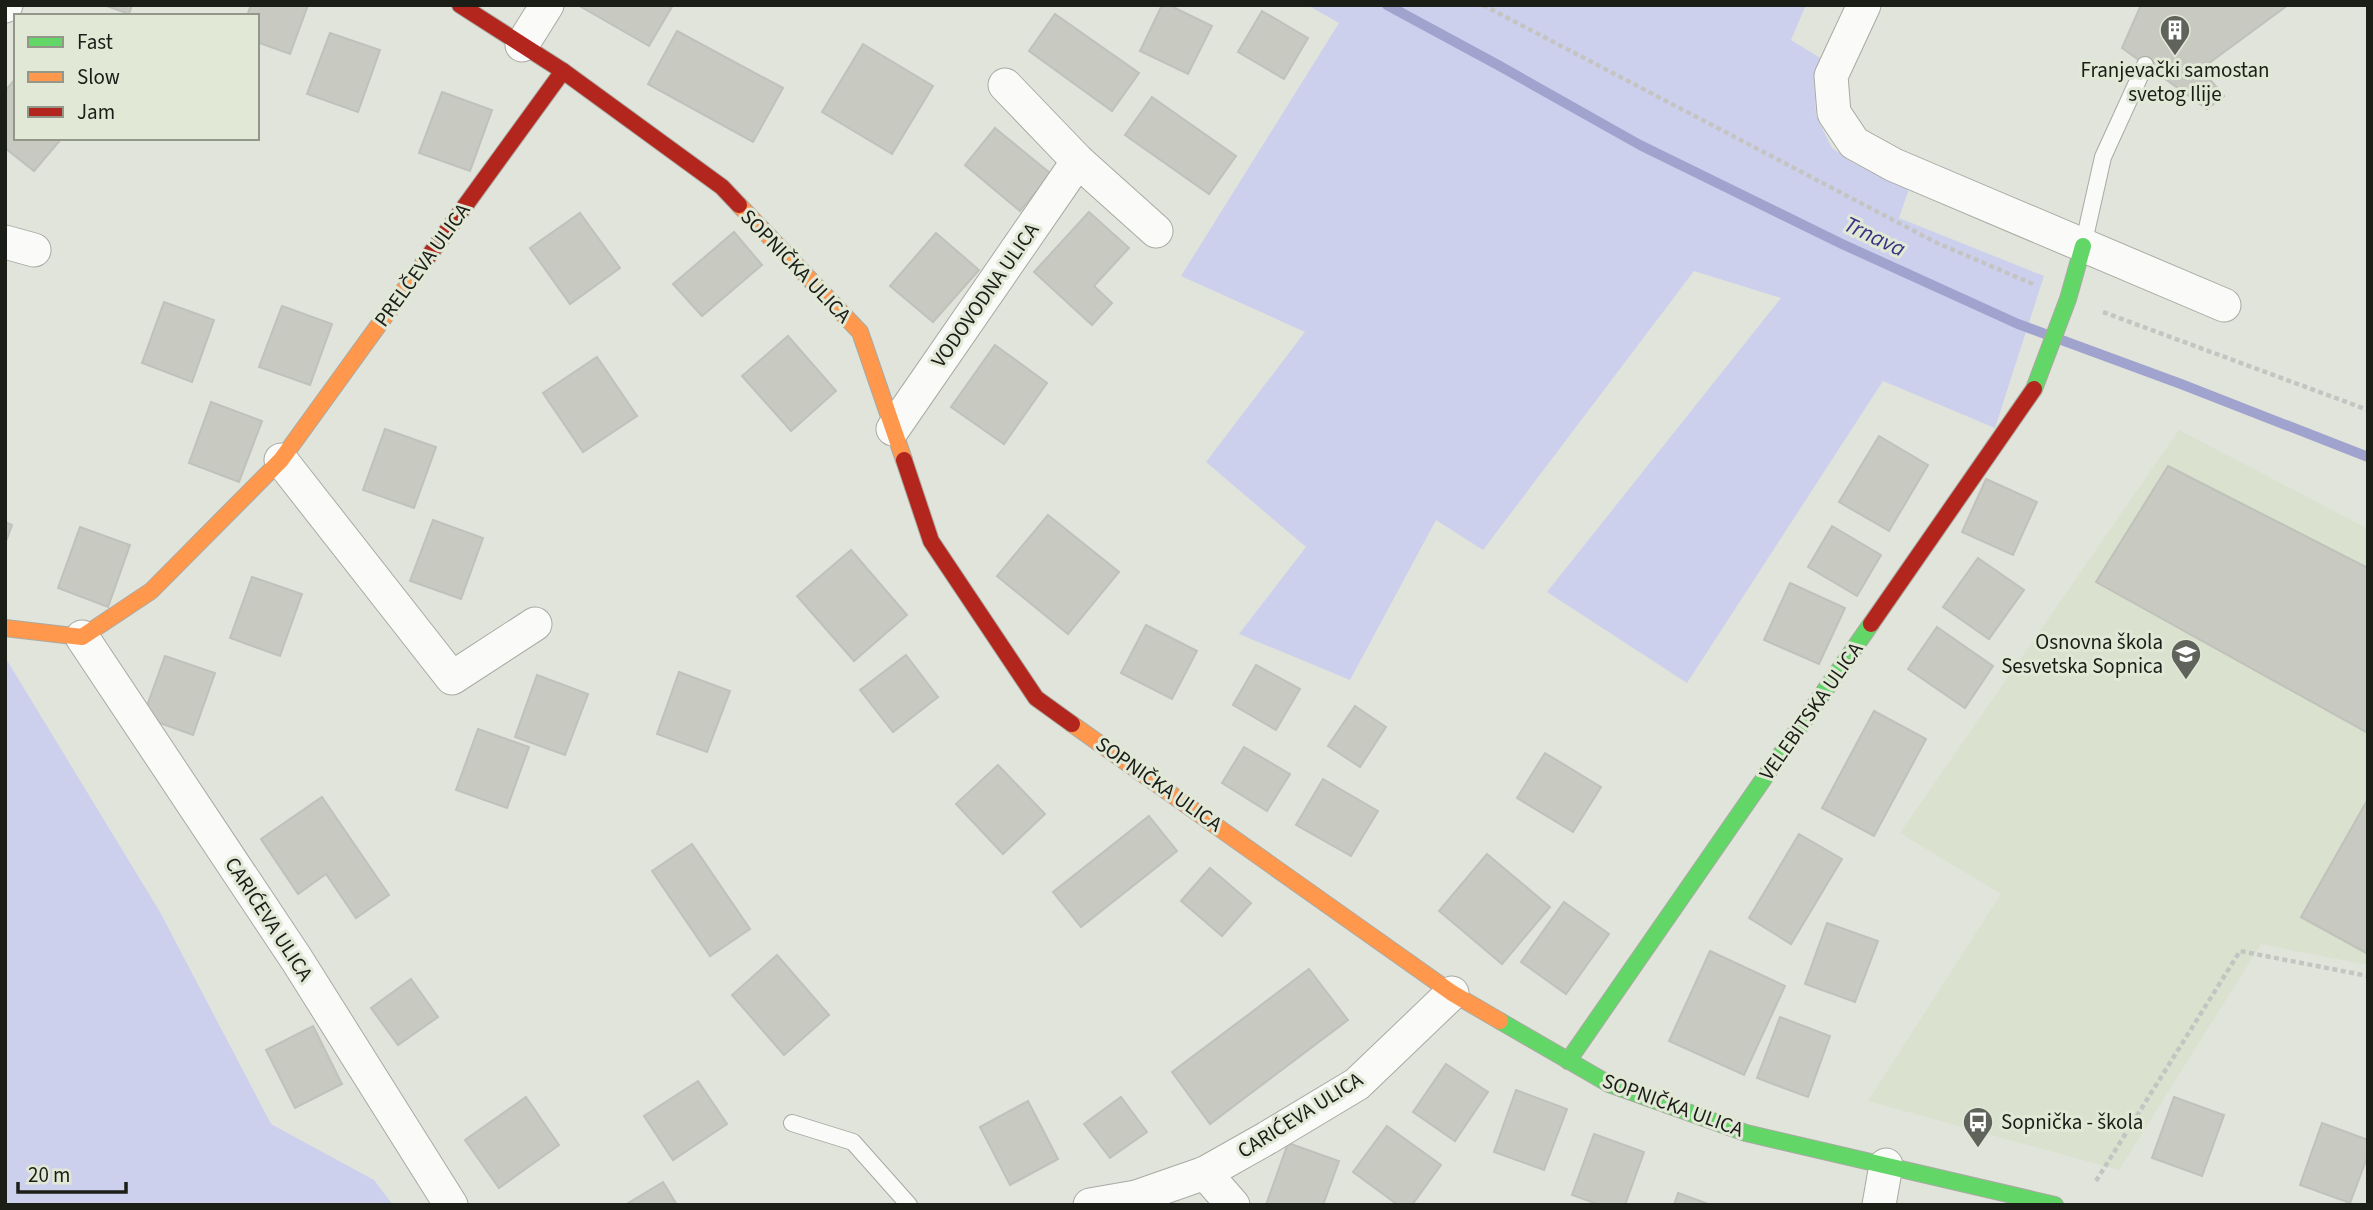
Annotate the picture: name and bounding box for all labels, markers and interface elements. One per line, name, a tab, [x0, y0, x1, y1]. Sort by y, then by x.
building icon: Franjevački samostan svetog Ilije	[2158, 13, 2192, 57]
legend	[14, 14, 259, 140]
text: Fast	[77, 27, 113, 57]
place label: Franjevački samostan svetog Ilije	[2080, 55, 2270, 109]
text: Slow	[77, 62, 120, 92]
text: Jam	[77, 97, 115, 127]
street label: PRELČEVA ULICA	[367, 196, 478, 333]
street label: SOPNIČKA ULICA	[734, 202, 859, 330]
water label: Trnava	[1838, 208, 1911, 265]
street label: VODOVODNA ULICA	[924, 216, 1047, 373]
place label: Osnovna škola Sesvetska Sopnica	[2001, 627, 2163, 681]
street label: VELEBITSKA ULICA	[1752, 635, 1870, 786]
school or university icon: Osnovna škola Sesvetska Sopnica	[2169, 637, 2203, 681]
street label: SOPNIČKA ULICA	[1090, 729, 1229, 839]
street label: CARIĆEVA ULICA	[218, 851, 321, 988]
street label: CARIĆEVA ULICA	[1232, 1064, 1369, 1166]
street label: SOPNIČKA ULICA	[1598, 1066, 1748, 1145]
bus stop icon: Sopnička - škola	[1961, 1105, 1995, 1149]
place label: Sopnička - škola	[2001, 1107, 2143, 1137]
scale bar	[18, 1150, 126, 1194]
text: 20 m	[28, 1160, 70, 1190]

